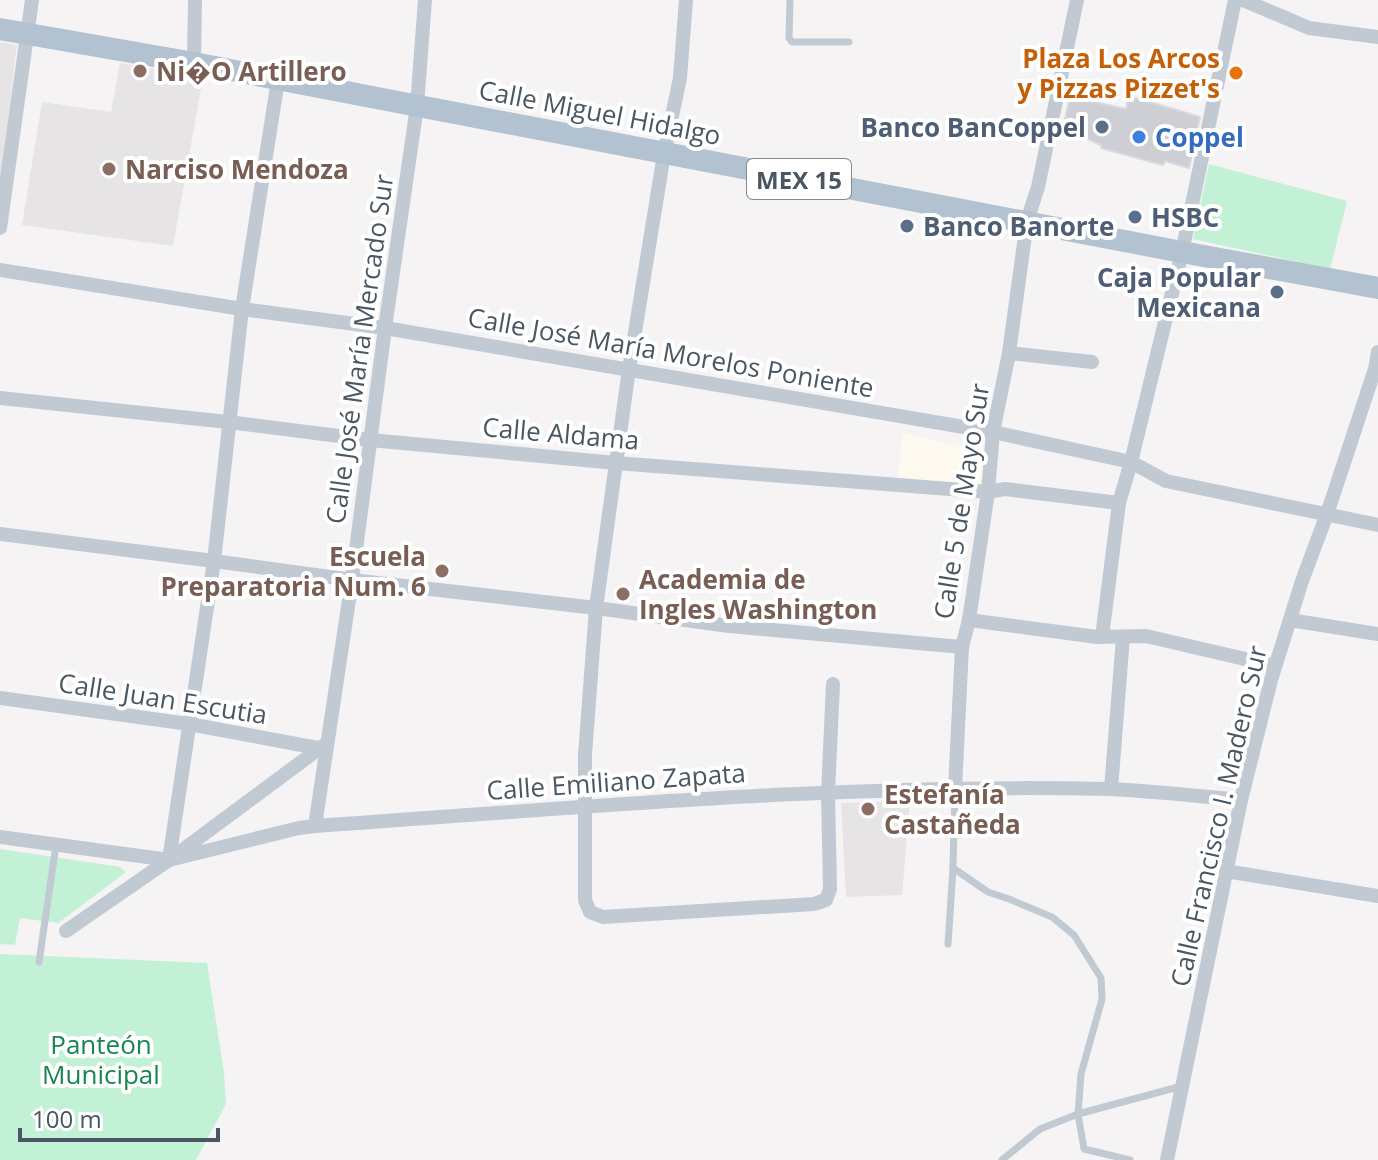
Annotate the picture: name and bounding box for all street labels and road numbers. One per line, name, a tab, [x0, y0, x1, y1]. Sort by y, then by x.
street label: Calle Miguel Hidalgo	[476, 71, 724, 153]
road number: MEX 15	[747, 159, 851, 199]
street label: Calle José María Mercado Sur	[317, 172, 401, 526]
street label: Calle José María Morelos Poniente	[465, 299, 877, 405]
street label: Calle 5 de Mayo Sur	[925, 380, 997, 621]
street label: Calle Aldama	[481, 408, 641, 458]
street label: Calle Francisco I. Madero Sur	[1161, 642, 1275, 990]
street label: Calle Juan Escutia	[56, 664, 270, 732]
street label: Calle Emiliano Zapata	[485, 754, 747, 808]

